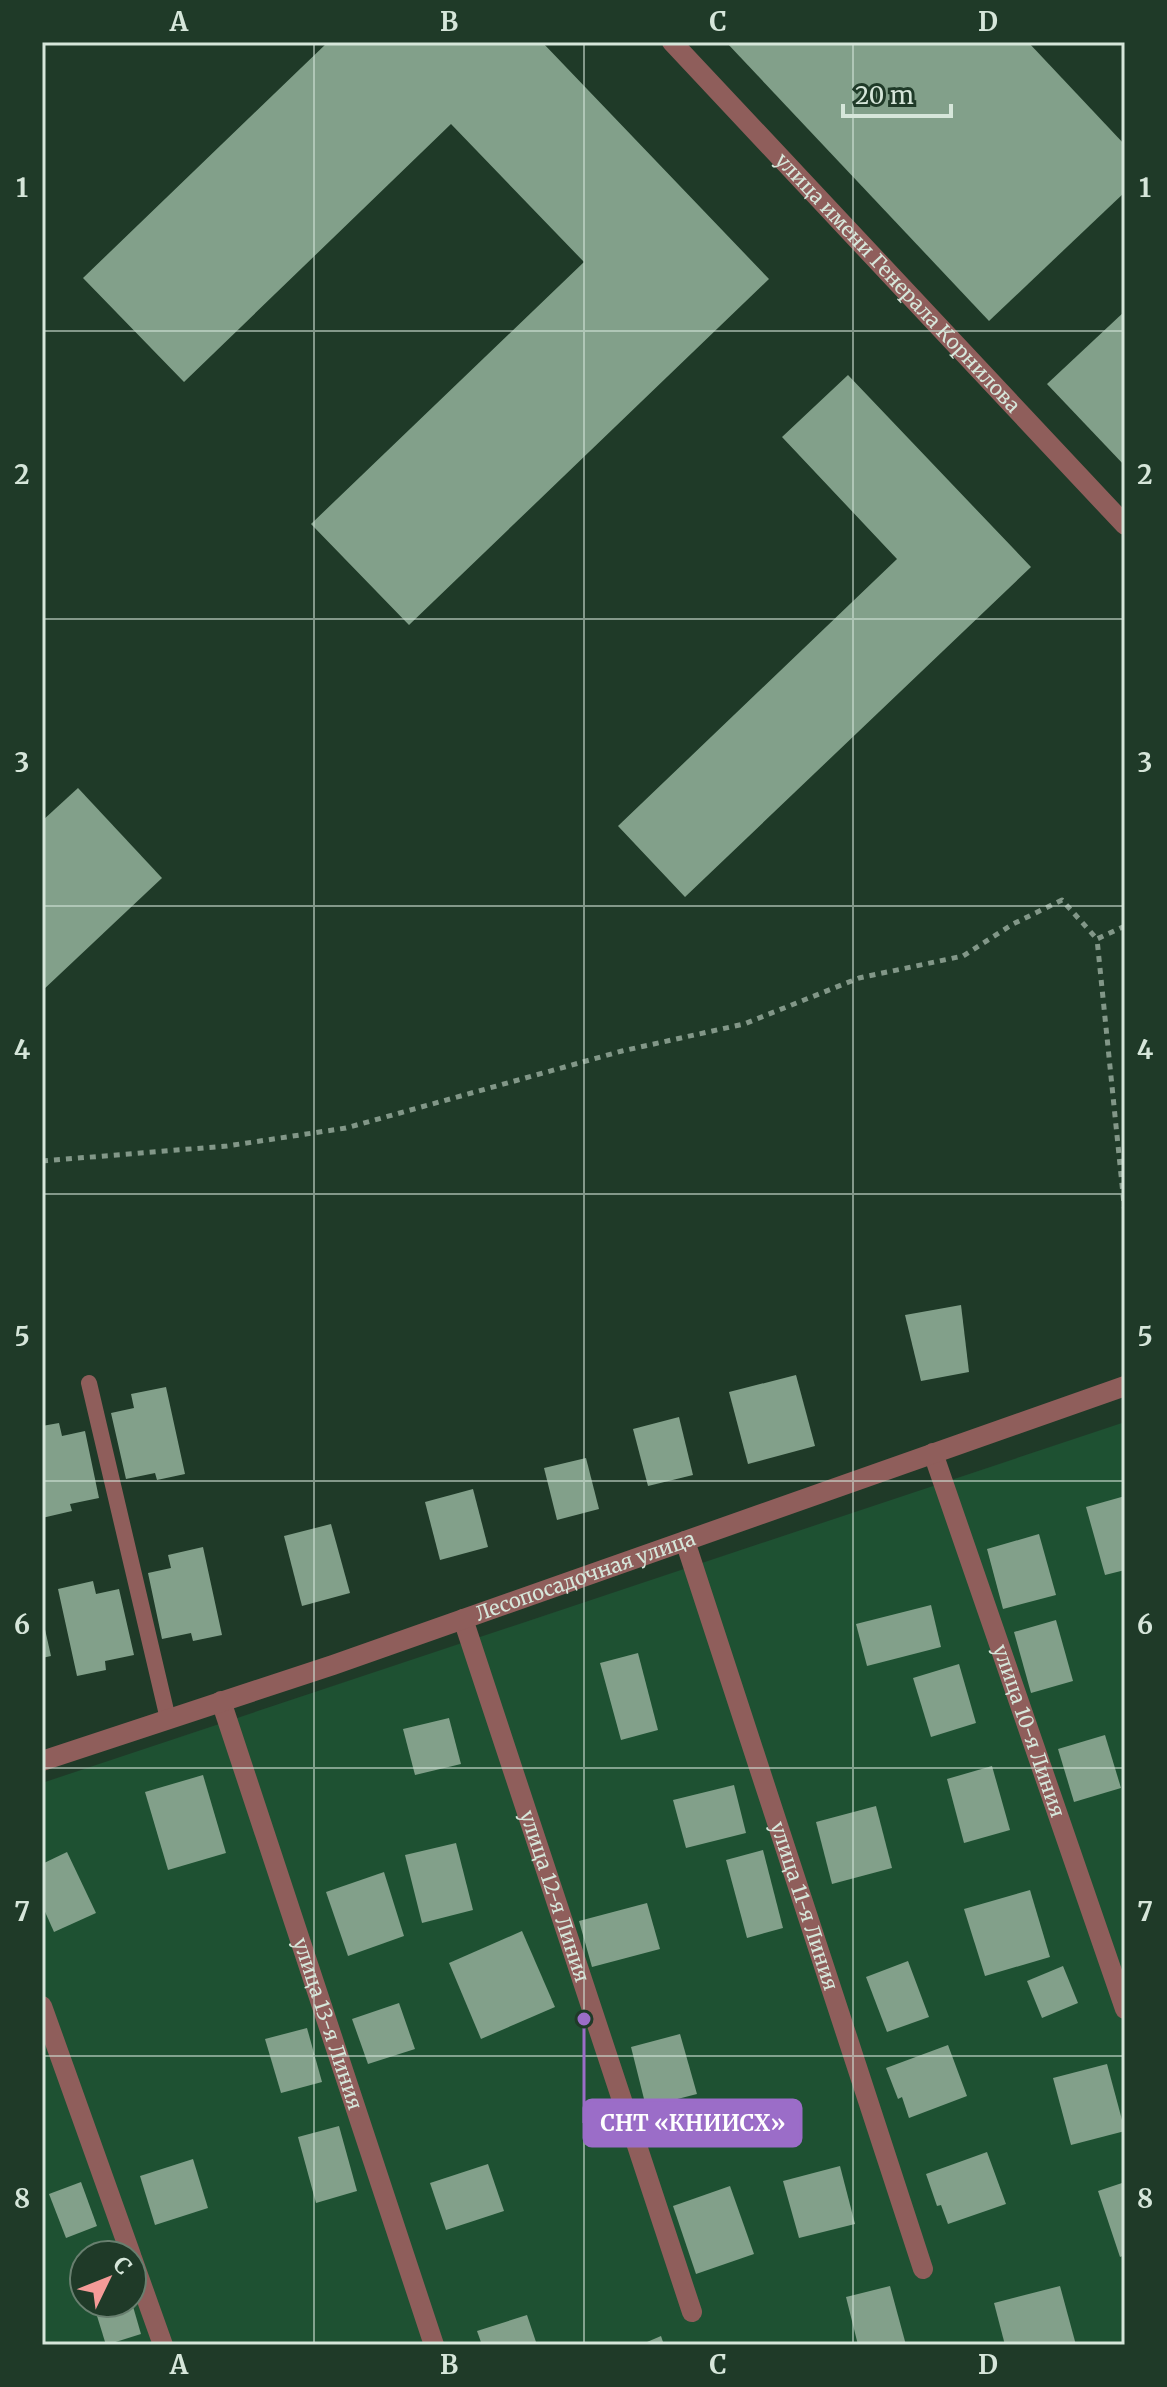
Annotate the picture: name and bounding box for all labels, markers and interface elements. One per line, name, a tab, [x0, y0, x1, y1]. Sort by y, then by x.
text: A	[169, 5, 189, 38]
text: B	[440, 5, 458, 38]
text: C	[709, 5, 727, 38]
text: D	[978, 5, 998, 38]
scale bar	[843, 68, 951, 118]
text: 20 m	[855, 80, 914, 111]
street label: улица имени Генерала Корнилова	[770, 147, 1026, 418]
text: 1	[16, 171, 28, 204]
text: 1	[1139, 171, 1151, 204]
text: 2	[14, 458, 30, 491]
text: 2	[1137, 458, 1153, 491]
text: 3	[15, 746, 29, 779]
text: 3	[1138, 746, 1152, 779]
text: 4	[14, 1033, 31, 1066]
text: 4	[1137, 1033, 1154, 1066]
text: 5	[14, 1320, 30, 1353]
text: 5	[1137, 1320, 1153, 1353]
street label: Лесопосадочная улица	[472, 1525, 699, 1626]
text: 6	[14, 1608, 30, 1641]
text: 6	[1137, 1608, 1153, 1641]
street label: улица 10-я Линия	[988, 1641, 1071, 1820]
street label: улица 12-я Линия	[515, 1807, 595, 1985]
street label: улица 11-я Линия	[766, 1818, 844, 1994]
text: 7	[14, 1895, 30, 1928]
text: 7	[1137, 1895, 1153, 1928]
street label: улица 13-я Линия	[288, 1934, 368, 2113]
callout: СНТ «КНИИСХ»	[584, 2100, 801, 2146]
text: СНТ «КНИИСХ»	[600, 2109, 786, 2137]
text: 8	[14, 2182, 30, 2215]
text: 8	[1137, 2182, 1153, 2215]
north arrow	[68, 2239, 148, 2319]
text: С	[107, 2250, 138, 2280]
text: A	[169, 2348, 189, 2381]
text: B	[440, 2348, 458, 2381]
text: C	[709, 2348, 727, 2381]
text: D	[978, 2348, 998, 2381]

